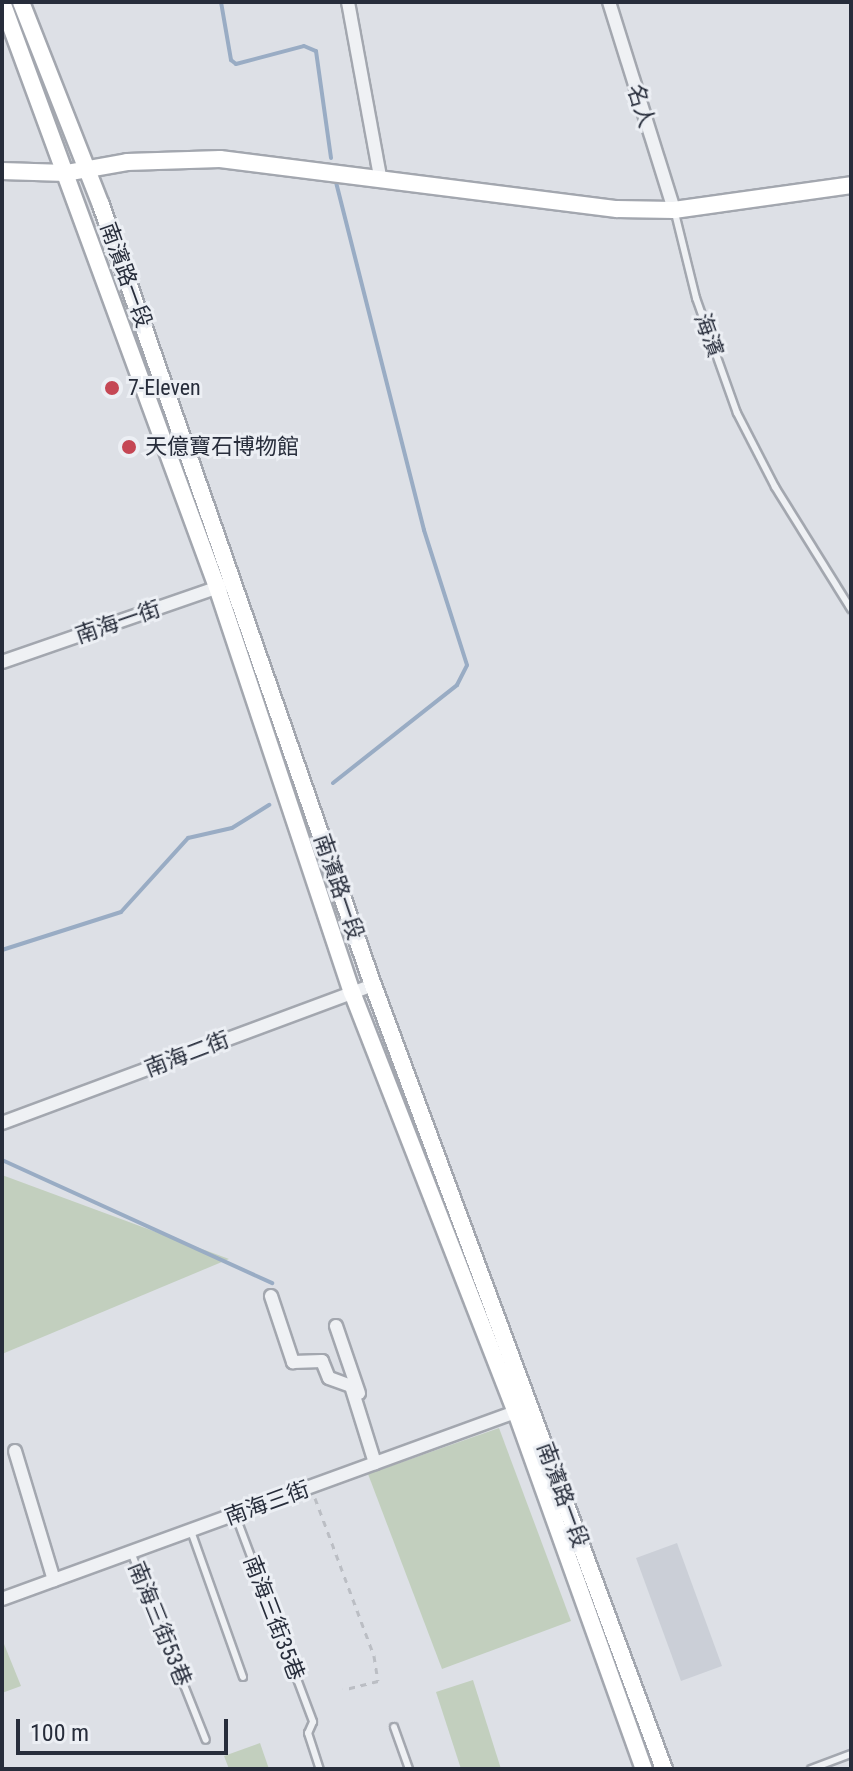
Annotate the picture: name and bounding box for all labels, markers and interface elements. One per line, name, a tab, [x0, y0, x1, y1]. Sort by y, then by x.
street label: 名人	[622, 81, 660, 131]
street label: 南濱路一段	[95, 219, 157, 331]
street label: 海濱	[689, 310, 729, 360]
place label: 7-Eleven	[128, 375, 201, 401]
marker: 7-Eleven	[103, 379, 121, 397]
place label: 天億寶石博物館	[145, 434, 299, 460]
marker: 天億寶石博物館	[120, 438, 138, 456]
street label: 南海一街	[72, 595, 164, 649]
street label: 南濱路一段	[309, 831, 369, 943]
street label: 南海二街	[141, 1026, 233, 1082]
street label: 南濱路一段	[532, 1439, 594, 1551]
street label: 南海三街	[221, 1476, 313, 1530]
street label: 南海三街35巷	[238, 1552, 310, 1684]
street label: 南海三街53巷	[123, 1558, 197, 1690]
scale bar	[20, 1703, 232, 1753]
text: 100 m	[30, 1719, 89, 1747]

